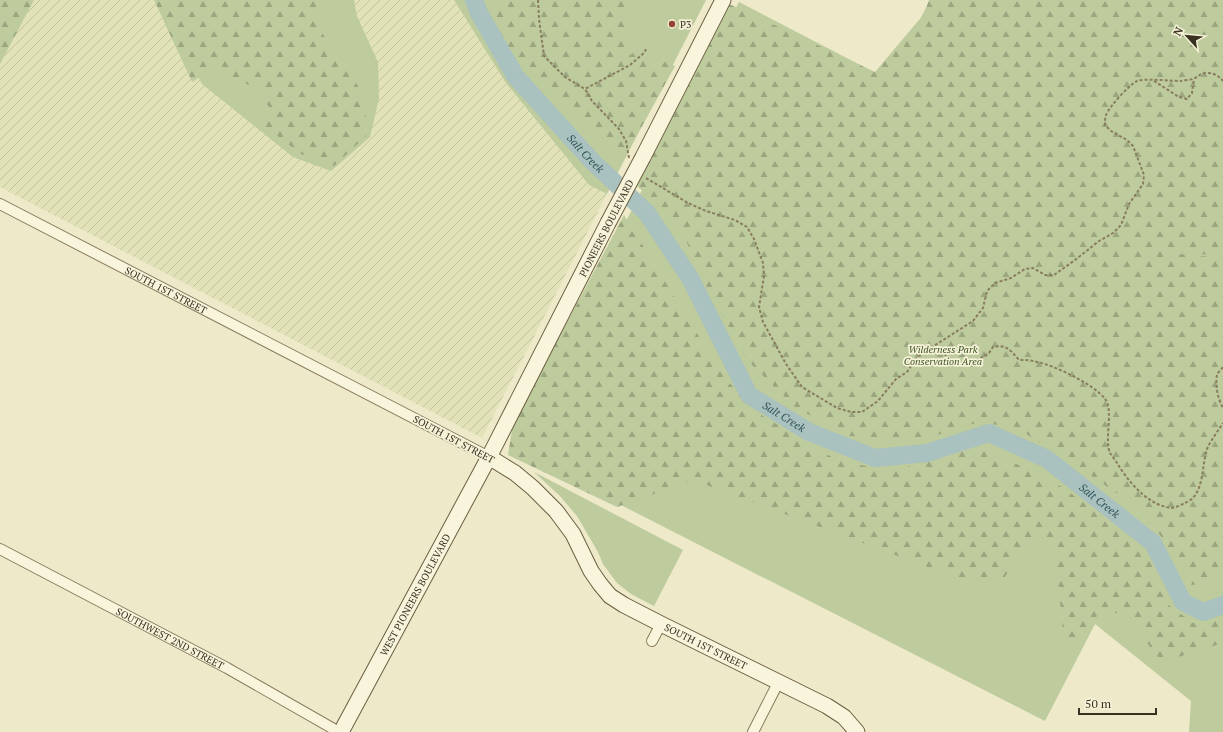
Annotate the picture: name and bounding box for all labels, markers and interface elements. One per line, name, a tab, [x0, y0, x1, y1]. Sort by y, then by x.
north arrow	[1167, 16, 1207, 56]
place label: P3	[680, 18, 691, 31]
marker: P3	[667, 19, 677, 29]
text: N	[1170, 24, 1187, 38]
water label: Salt Creek	[564, 131, 607, 176]
street label: PIONEERS BOULEVARD	[576, 177, 637, 279]
street label: SOUTH 1ST STREET	[123, 264, 209, 317]
park label: Wilderness Park Conservation Area	[904, 343, 982, 368]
water label: Salt Creek	[760, 398, 809, 435]
street label: SOUTH 1ST STREET	[411, 412, 497, 466]
water label: Salt Creek	[1076, 480, 1123, 521]
street label: WEST PIONEERS BOULEVARD	[377, 531, 454, 658]
street label: SOUTHWEST 2ND STREET	[114, 605, 226, 672]
street label: SOUTH 1ST STREET	[662, 621, 749, 673]
scale bar	[1079, 690, 1156, 716]
text: 50 m	[1085, 696, 1112, 711]

